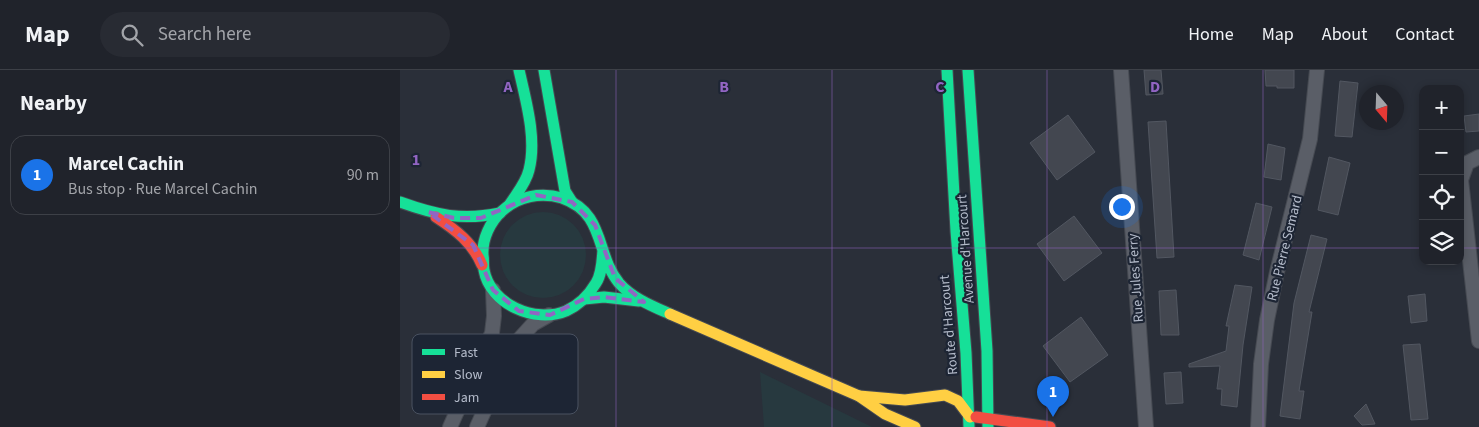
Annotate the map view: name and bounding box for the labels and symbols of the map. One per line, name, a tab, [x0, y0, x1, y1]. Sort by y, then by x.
text: A	[502, 76, 513, 98]
text: B	[719, 76, 729, 98]
text: C	[935, 76, 945, 98]
text: D	[1150, 76, 1160, 98]
north arrow	[1359, 85, 1404, 130]
text: 1	[412, 149, 420, 171]
street label: Rue Pierre Semard	[1262, 193, 1308, 303]
street label: Avenue d'Harcourt	[952, 194, 980, 304]
your location	[1109, 194, 1135, 220]
street label: Rue Jules Ferry	[1123, 232, 1149, 323]
street label: Route d'Harcourt	[935, 274, 963, 376]
legend	[412, 334, 578, 414]
text: Fast	[454, 343, 478, 363]
text: Slow	[454, 365, 483, 385]
pin: 1	[1037, 376, 1069, 417]
text: Jam	[454, 388, 479, 408]

